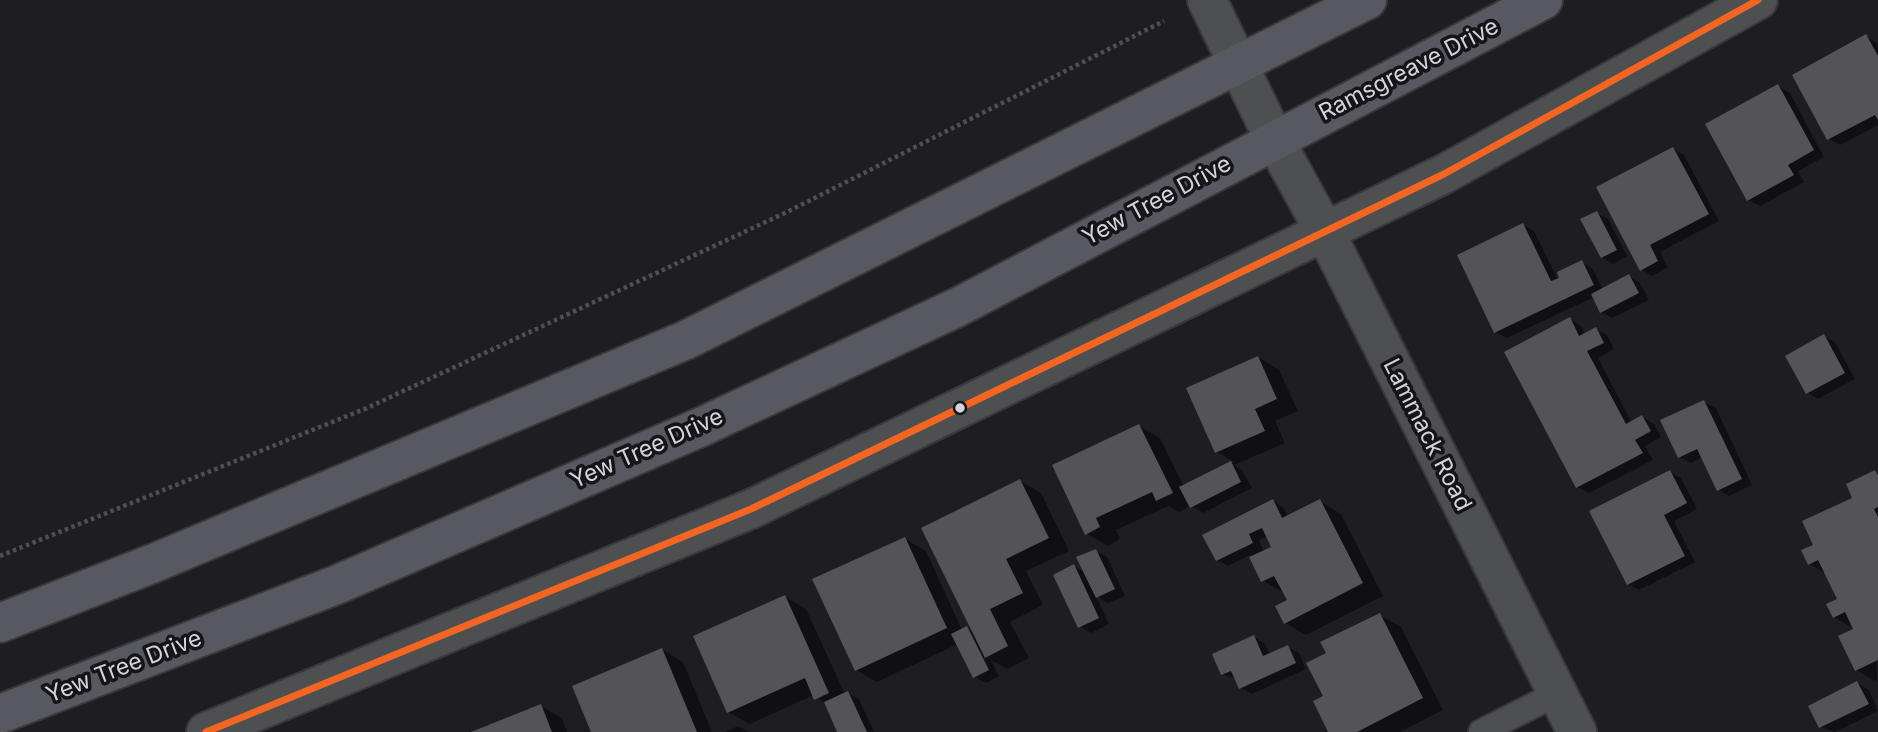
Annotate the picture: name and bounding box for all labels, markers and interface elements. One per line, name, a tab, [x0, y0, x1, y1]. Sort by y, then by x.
street label: Ramsgreave Drive	[1315, 13, 1503, 127]
street label: Yew Tree Drive	[1078, 150, 1236, 252]
street label: Lammack Road	[1377, 354, 1477, 516]
unlabelled marker	[953, 401, 967, 415]
street label: Yew Tree Drive	[566, 403, 728, 495]
street label: Yew Tree Drive	[42, 625, 206, 709]

